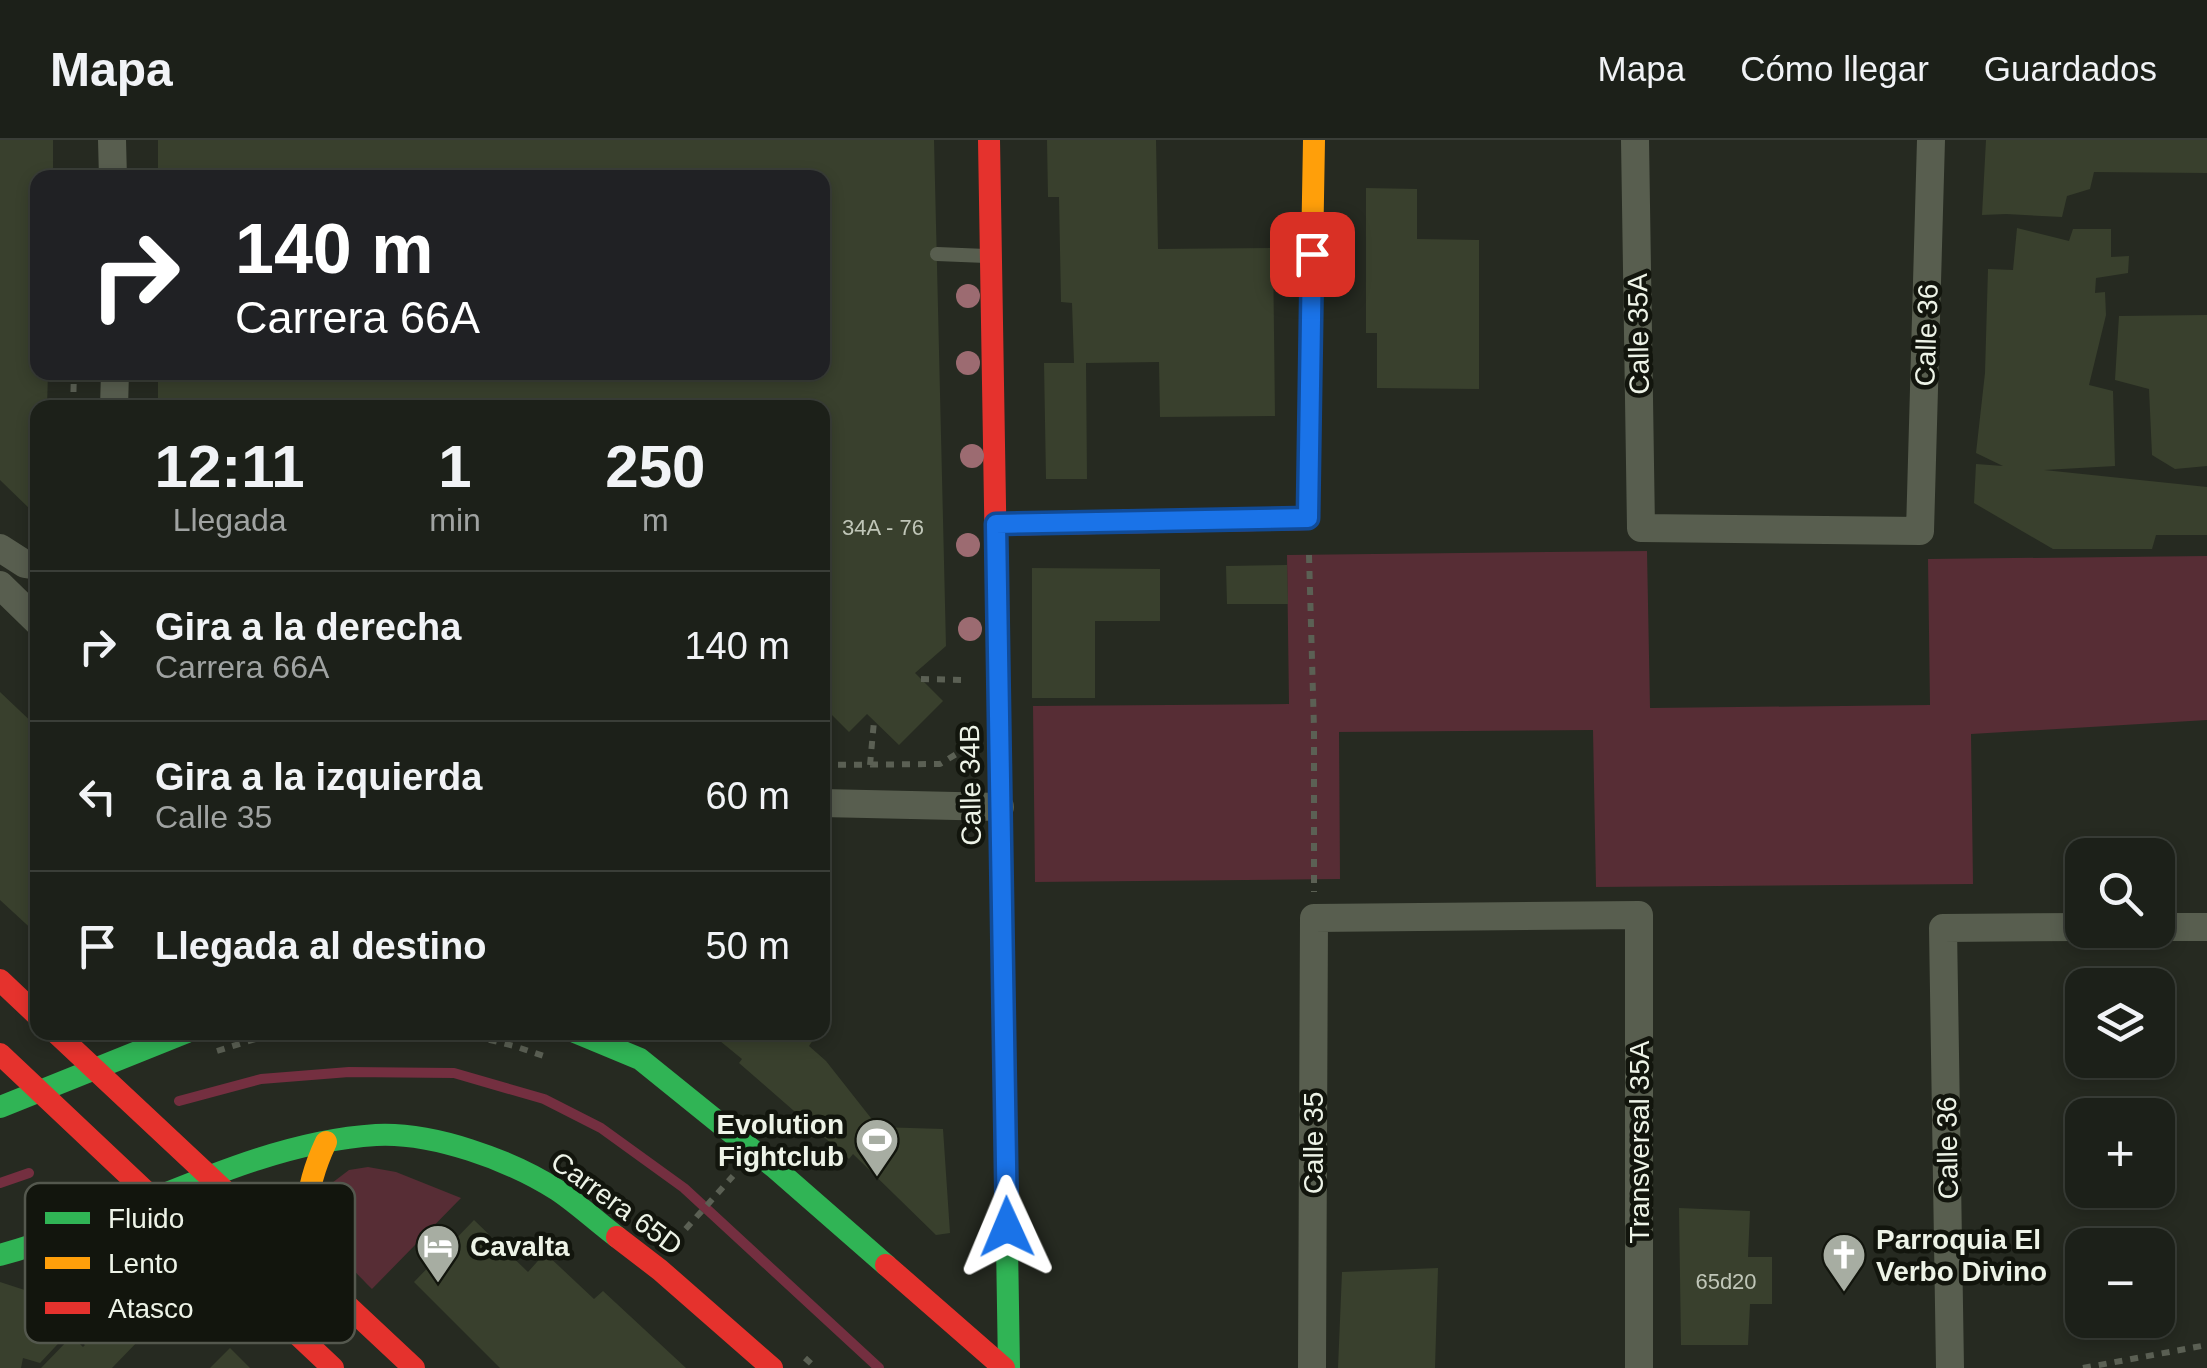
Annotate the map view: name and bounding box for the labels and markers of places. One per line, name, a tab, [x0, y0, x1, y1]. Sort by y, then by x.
pin	[1270, 212, 1355, 297]
place label: Evolution Fightclub	[716, 1109, 844, 1172]
sports icon: Evolution Fightclub	[854, 1117, 900, 1178]
hotel icon: Cavalta	[415, 1223, 461, 1284]
place label: Parroquia El Verbo Divino	[1876, 1224, 2047, 1287]
place label: Cavalta	[470, 1231, 570, 1262]
church icon: Parroquia El Verbo Divino	[1821, 1232, 1867, 1293]

